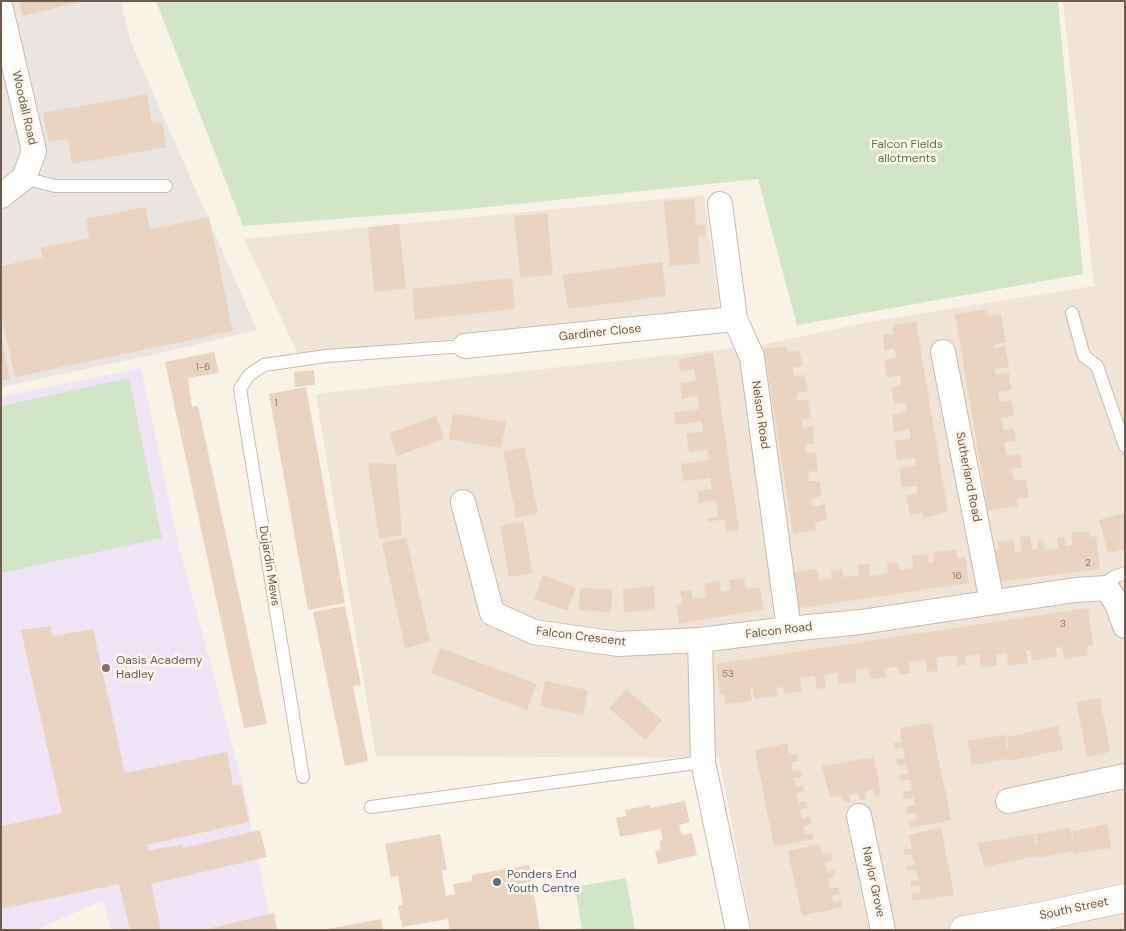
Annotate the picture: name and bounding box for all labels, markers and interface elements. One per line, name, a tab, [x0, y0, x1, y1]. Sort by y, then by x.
street label: Woodall Road	[8, 69, 40, 147]
park label: Falcon Fields allotments	[871, 138, 943, 166]
street label: Gardiner Close	[558, 322, 642, 344]
house number: 1-6	[196, 361, 210, 373]
street label: Nelson Road	[748, 380, 772, 450]
house number: 1	[274, 397, 278, 409]
street label: Sutherland Road	[952, 431, 984, 523]
street label: Dujardin Mews	[256, 525, 282, 607]
house number: 2	[1085, 557, 1091, 569]
house number: 16	[952, 570, 962, 582]
house number: 3	[1060, 618, 1066, 630]
street label: Falcon Road	[745, 620, 813, 642]
street label: Falcon Crescent	[535, 624, 627, 650]
place label: Oasis Academy Hadley	[116, 654, 202, 682]
marker: Oasis Academy Hadley	[100, 662, 112, 674]
house number: 53	[722, 668, 734, 680]
street label: Naylor Grove	[859, 845, 887, 919]
place label: Ponders End Youth Centre	[507, 868, 580, 896]
marker: Ponders End Youth Centre	[491, 876, 503, 888]
street label: South Street	[1038, 895, 1110, 923]

